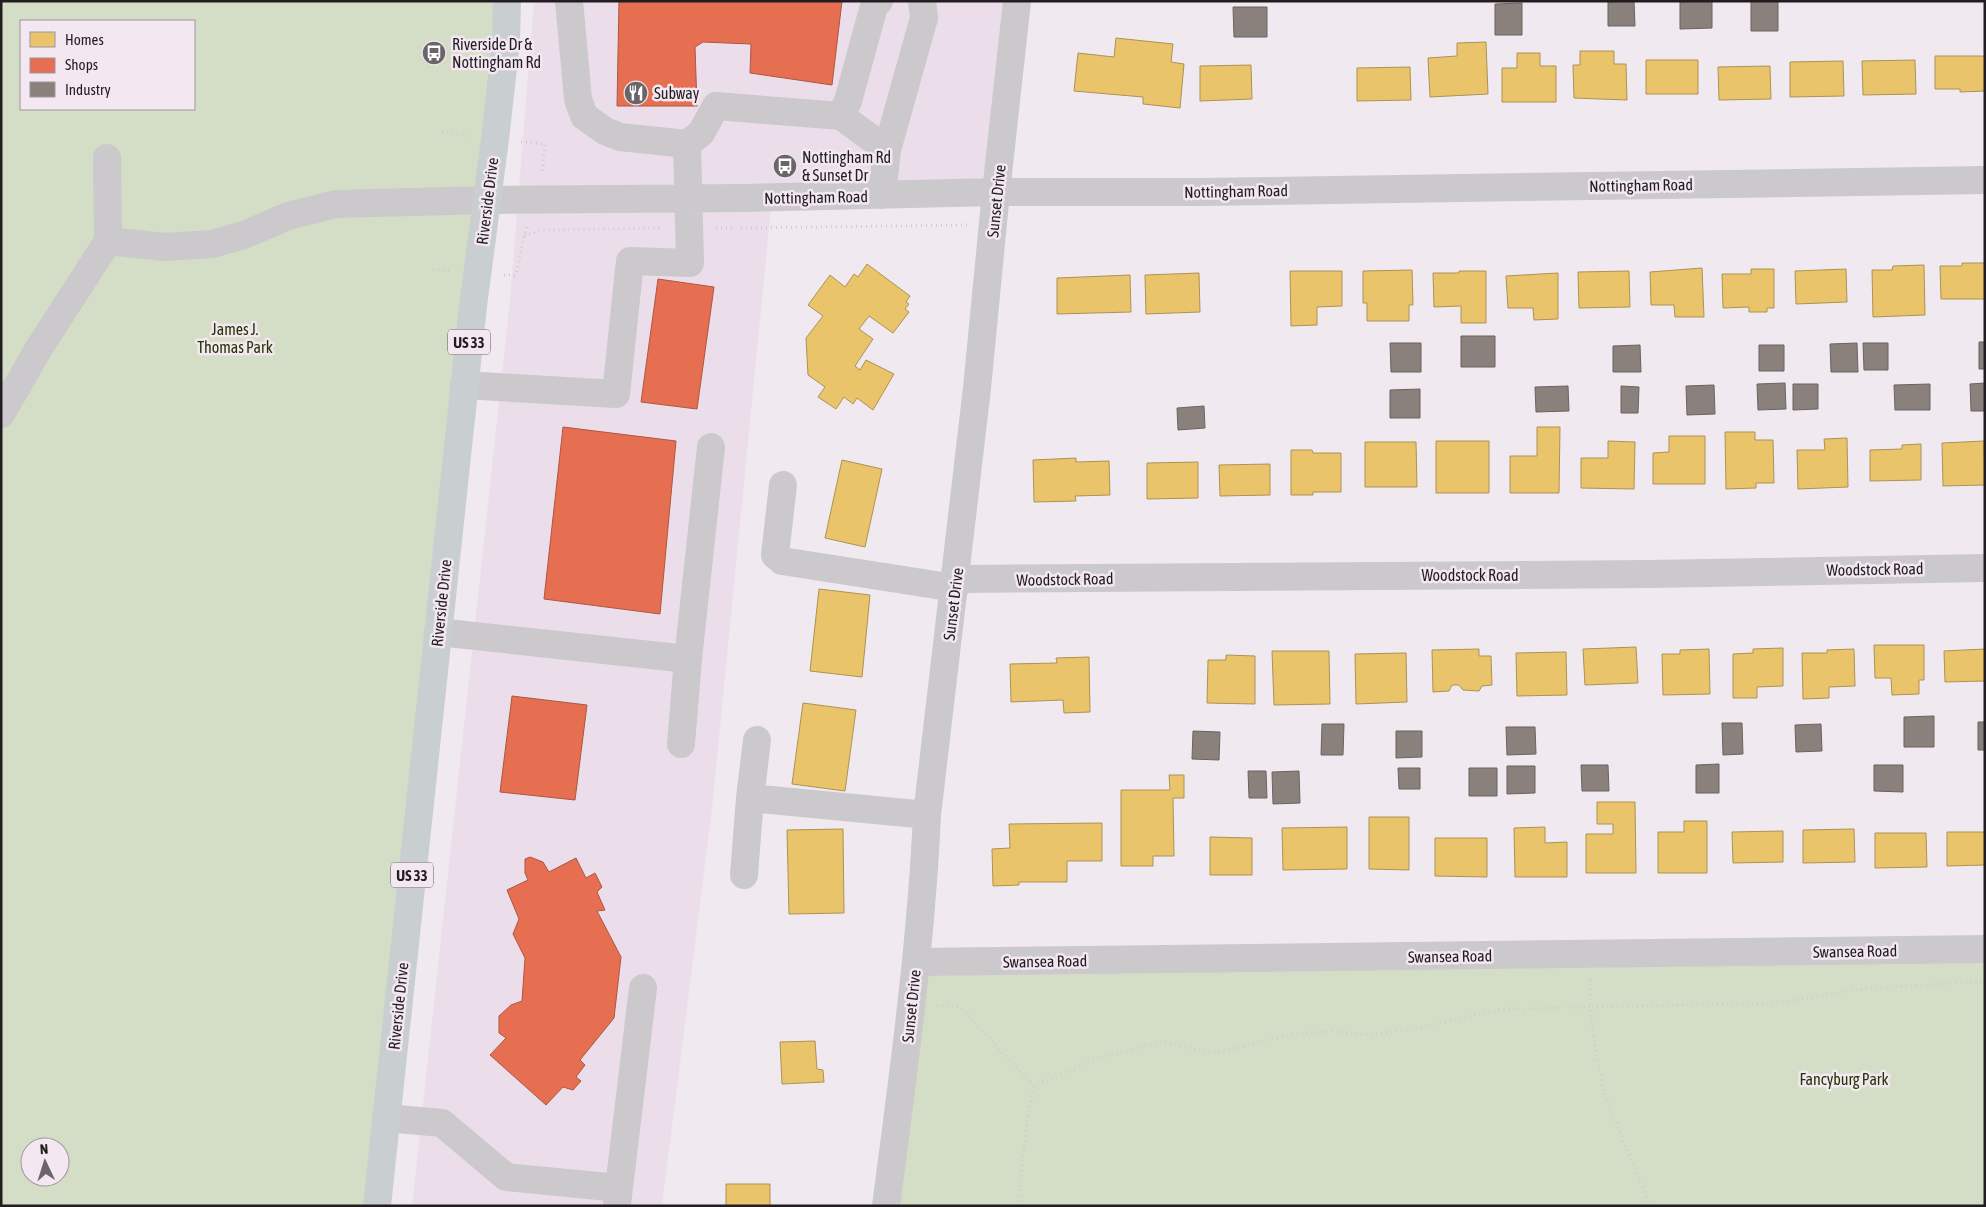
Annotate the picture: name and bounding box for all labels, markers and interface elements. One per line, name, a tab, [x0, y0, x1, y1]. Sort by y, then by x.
legend	[20, 20, 195, 110]
text: Homes	[65, 31, 104, 48]
place label: Riverside Dr & Nottingham Rd	[452, 35, 541, 72]
bus stop icon: Riverside Dr & Nottingham Rd	[421, 40, 447, 66]
text: Shops	[65, 56, 98, 73]
restaurant icon: Subway	[623, 80, 649, 106]
text: Industry	[65, 81, 111, 98]
place label: Subway	[654, 84, 700, 103]
place label: Nottingham Rd & Sunset Dr	[802, 148, 891, 184]
bus stop icon: Nottingham Rd & Sunset Dr	[772, 153, 798, 179]
street label: Riverside Drive	[473, 156, 501, 246]
street label: Sunset Drive	[983, 164, 1009, 238]
street label: Nottingham Road	[1589, 175, 1693, 196]
street label: Nottingham Road	[1184, 181, 1288, 202]
street label: Nottingham Road	[764, 187, 868, 208]
park label: James J. Thomas Park	[197, 320, 273, 356]
road number: US 33	[448, 330, 490, 354]
street label: Riverside Drive	[427, 559, 455, 647]
street label: Woodstock Road	[1826, 559, 1924, 579]
street label: Woodstock Road	[1421, 566, 1519, 584]
street label: Sunset Drive	[940, 567, 966, 641]
street label: Woodstock Road	[1016, 569, 1114, 589]
road number: US 33	[391, 862, 433, 888]
street label: Swansea Road	[1813, 941, 1897, 961]
street label: Swansea Road	[1408, 946, 1492, 966]
street label: Swansea Road	[1003, 951, 1087, 971]
street label: Riverside Drive	[384, 962, 412, 1050]
street label: Sunset Drive	[898, 969, 924, 1043]
park label: Fancyburg Park	[1799, 1070, 1889, 1089]
north arrow	[20, 1137, 70, 1187]
text: N	[39, 1141, 49, 1157]

